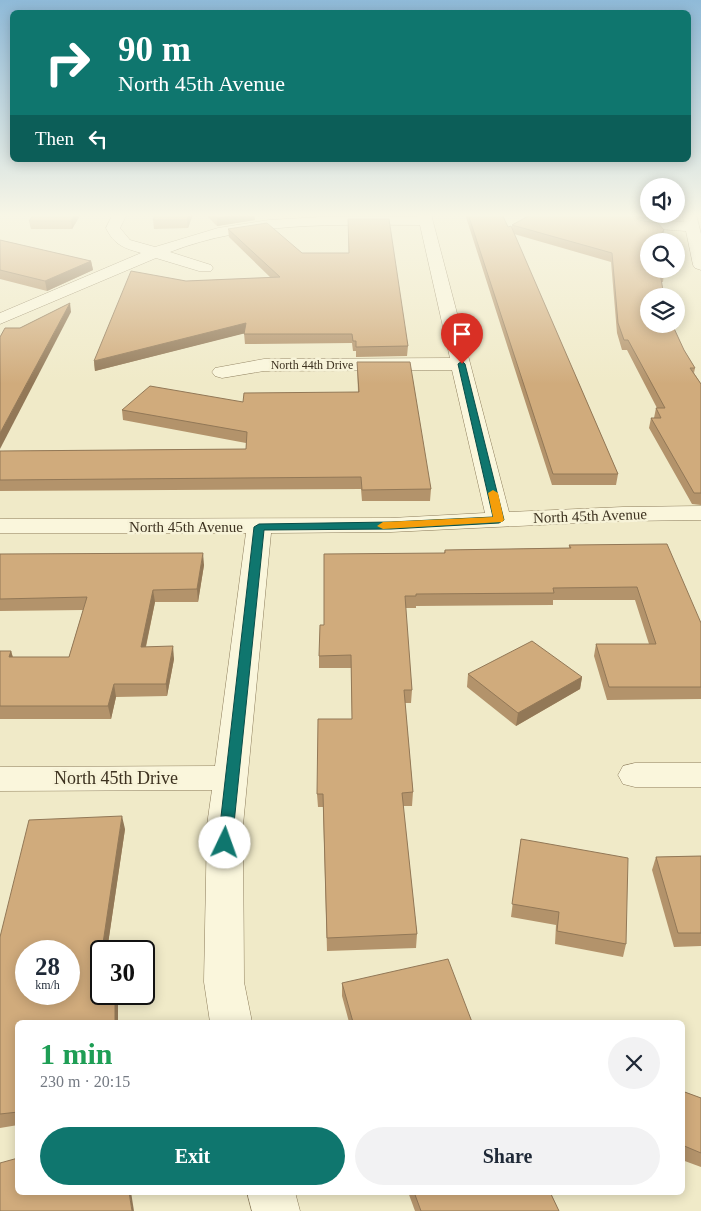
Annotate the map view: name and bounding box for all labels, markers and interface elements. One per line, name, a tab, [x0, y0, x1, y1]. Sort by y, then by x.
icon: right	[35, 30, 100, 95]
text: 90 m	[118, 30, 191, 69]
text: North 45th Avenue	[118, 71, 285, 96]
icon: left	[84, 125, 112, 153]
text: Then	[35, 128, 74, 149]
map controls	[640, 178, 685, 333]
button: sound	[640, 178, 685, 223]
button: search	[640, 233, 685, 278]
button: layers	[640, 288, 685, 333]
pin	[441, 313, 483, 364]
icon: arrive	[448, 320, 476, 348]
street label: North 44th Drive	[271, 358, 353, 372]
street label: North 45th Avenue	[533, 506, 648, 526]
street label: North 45th Avenue	[129, 519, 243, 535]
street label: North 45th Drive	[54, 768, 178, 788]
position arrow	[198, 816, 250, 868]
speed limit sign: 30	[90, 940, 155, 1005]
text: 28	[35, 953, 60, 980]
text: km/h	[35, 978, 60, 992]
text: 1 min	[40, 1037, 113, 1070]
button: close	[608, 1037, 660, 1089]
text: 230 m · 20:15	[40, 1073, 130, 1090]
button: Exit	[40, 1127, 345, 1185]
button: Share	[355, 1127, 660, 1185]

